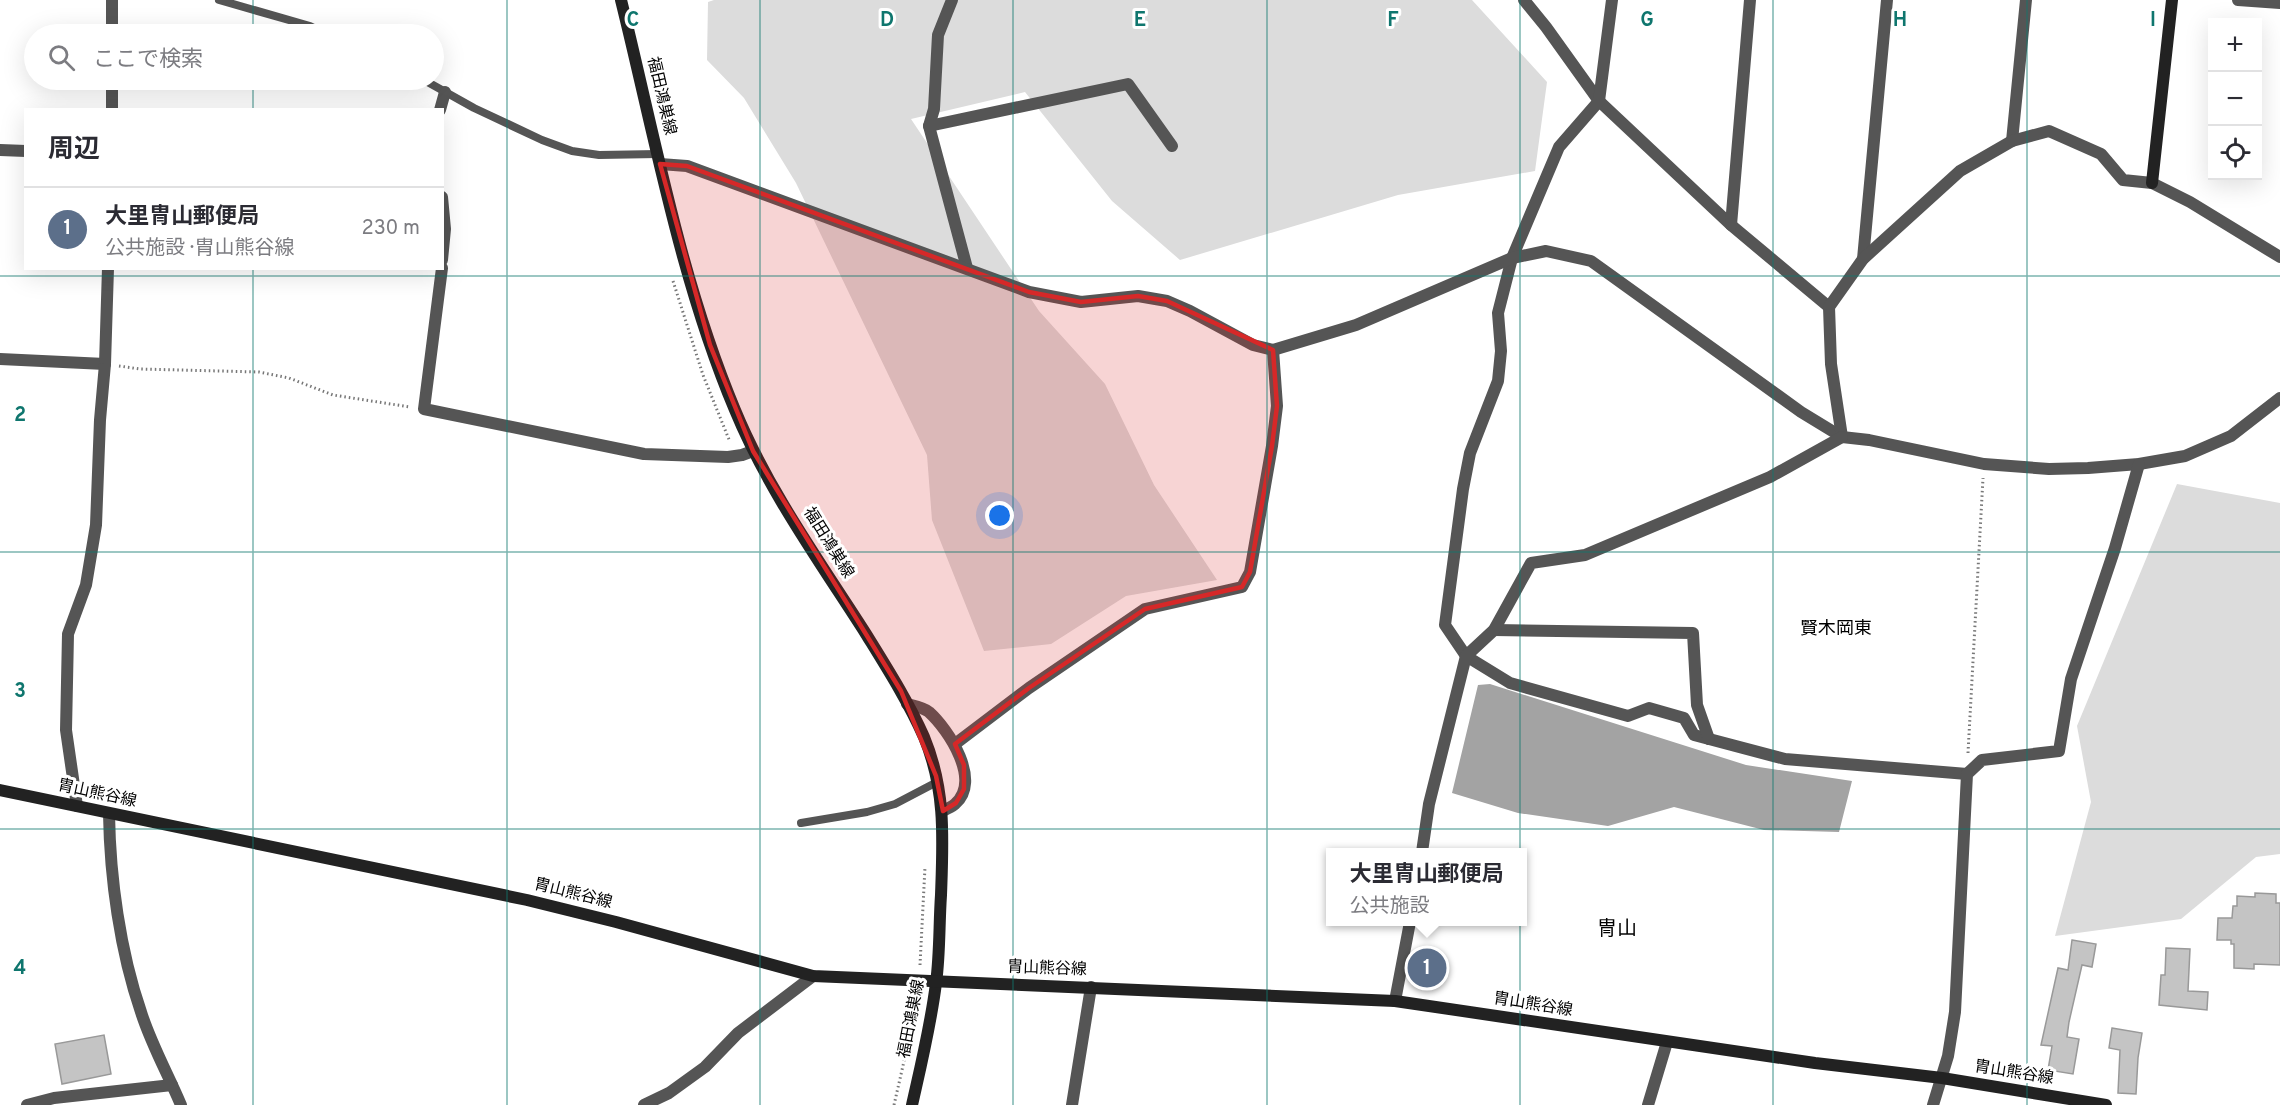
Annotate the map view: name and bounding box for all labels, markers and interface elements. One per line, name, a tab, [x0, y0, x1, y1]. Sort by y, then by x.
text: C	[627, 8, 639, 34]
text: D	[880, 8, 894, 34]
text: E	[1134, 8, 1146, 34]
text: F	[1387, 8, 1399, 34]
text: G	[1640, 8, 1654, 34]
text: H	[1893, 8, 1907, 34]
text: I	[2150, 8, 2156, 34]
map controls	[2208, 18, 2262, 180]
button: +	[2208, 18, 2262, 72]
search box	[24, 24, 444, 90]
icon: search	[45, 41, 78, 74]
text: ここで検索	[93, 47, 203, 74]
street label: 福田鴻巣線	[642, 55, 680, 137]
button: −	[2208, 72, 2262, 126]
button: locate	[2208, 126, 2262, 180]
text: 周辺	[48, 134, 100, 167]
text: 大里冑山郵便局	[105, 204, 259, 231]
text: 1	[64, 216, 72, 242]
text: 230 m	[361, 216, 420, 242]
text: 公共施設 · 胄山熊谷線	[105, 236, 294, 262]
text: 2	[14, 403, 26, 429]
your location	[985, 501, 1014, 530]
street label: 福田鴻巣線	[798, 504, 858, 582]
district label: 賢木岡東	[1800, 618, 1872, 641]
text: 3	[14, 679, 26, 705]
street label: 胄山熊谷線	[56, 776, 138, 812]
popup	[1326, 848, 1527, 926]
text: 大里冑山郵便局	[1349, 862, 1504, 889]
street label: 胄山熊谷線	[532, 875, 614, 913]
text: 公共施設	[1349, 894, 1429, 920]
district label: 冑山	[1597, 917, 1637, 943]
pin: 1	[1408, 946, 1446, 990]
text: 4	[14, 956, 26, 982]
street label: 胄山熊谷線	[1007, 958, 1087, 980]
street label: 福田鴻巣線	[895, 978, 929, 1060]
street label: 胄山熊谷線	[1492, 989, 1574, 1021]
street label: 胄山熊谷線	[1973, 1057, 2055, 1089]

